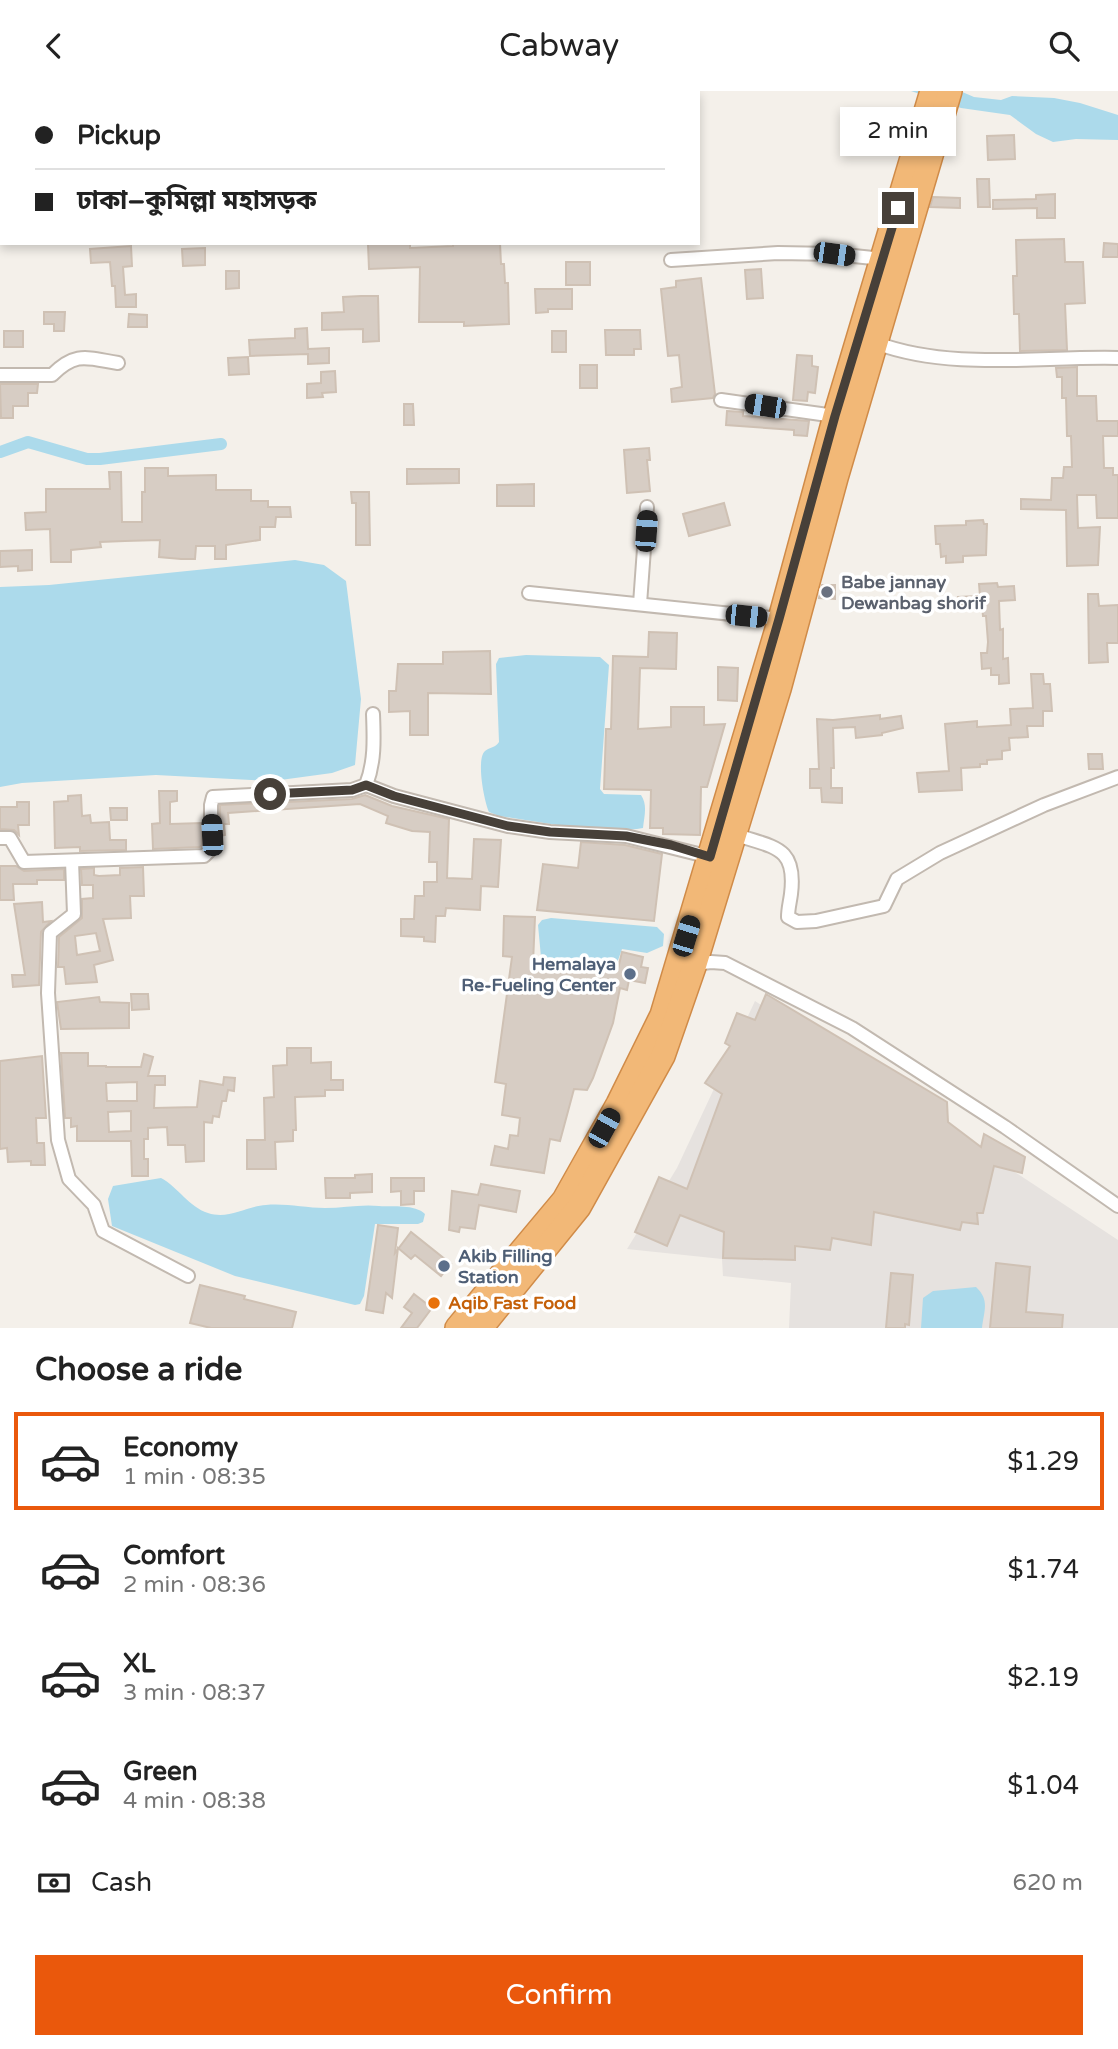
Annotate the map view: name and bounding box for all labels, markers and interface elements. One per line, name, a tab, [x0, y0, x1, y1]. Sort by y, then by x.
icon: back	[35, 27, 73, 65]
text: Cabway	[499, 27, 619, 65]
icon: search	[1045, 27, 1083, 65]
callout: 2 min	[840, 107, 956, 155]
text: 2 min	[867, 117, 929, 145]
text: Pickup	[77, 120, 161, 151]
text: ঢাকা–কুমিল্লা মহাসড়ক	[77, 185, 317, 216]
route end	[882, 192, 914, 224]
car	[812, 241, 857, 267]
car	[743, 392, 788, 420]
car	[635, 509, 658, 553]
place label: Babe jannay Dewanbag shorif	[841, 571, 987, 614]
marker: Babe jannay Dewanbag shorif	[819, 584, 835, 600]
car	[725, 603, 768, 629]
route start	[254, 778, 286, 810]
car	[201, 813, 224, 857]
car	[670, 913, 703, 959]
place label: Hemalaya Re-Fueling Center	[461, 953, 617, 996]
marker: Hemalaya Re-Fueling Center	[622, 966, 638, 982]
car	[585, 1105, 624, 1151]
place label: Akib Filling Station	[458, 1245, 553, 1288]
marker: Akib Filling Station	[436, 1258, 452, 1274]
place label: Aqib Fast Food	[448, 1292, 576, 1314]
marker: Aqib Fast Food	[426, 1295, 442, 1311]
text: Choose a ride	[35, 1351, 242, 1389]
icon: car	[39, 1430, 102, 1493]
text: Economy	[123, 1432, 238, 1463]
text: $1.29	[1007, 1446, 1079, 1477]
text: 1 min · 08:35	[123, 1463, 266, 1491]
icon: car	[39, 1538, 102, 1601]
text: Comfort	[123, 1540, 225, 1571]
text: $1.74	[1007, 1554, 1079, 1585]
text: 2 min · 08:36	[123, 1571, 266, 1599]
icon: car	[39, 1646, 102, 1709]
text: XL	[123, 1648, 155, 1679]
text: $2.19	[1007, 1662, 1079, 1693]
text: 3 min · 08:37	[123, 1679, 266, 1707]
icon: car	[39, 1754, 102, 1817]
text: Green	[123, 1756, 198, 1787]
text: $1.04	[1007, 1770, 1079, 1801]
text: 4 min · 08:38	[123, 1787, 266, 1815]
icon: cash	[35, 1864, 73, 1902]
text: Cash	[91, 1867, 152, 1898]
text: 620 m	[1013, 1869, 1083, 1897]
button: Confirm	[35, 1955, 1083, 2035]

